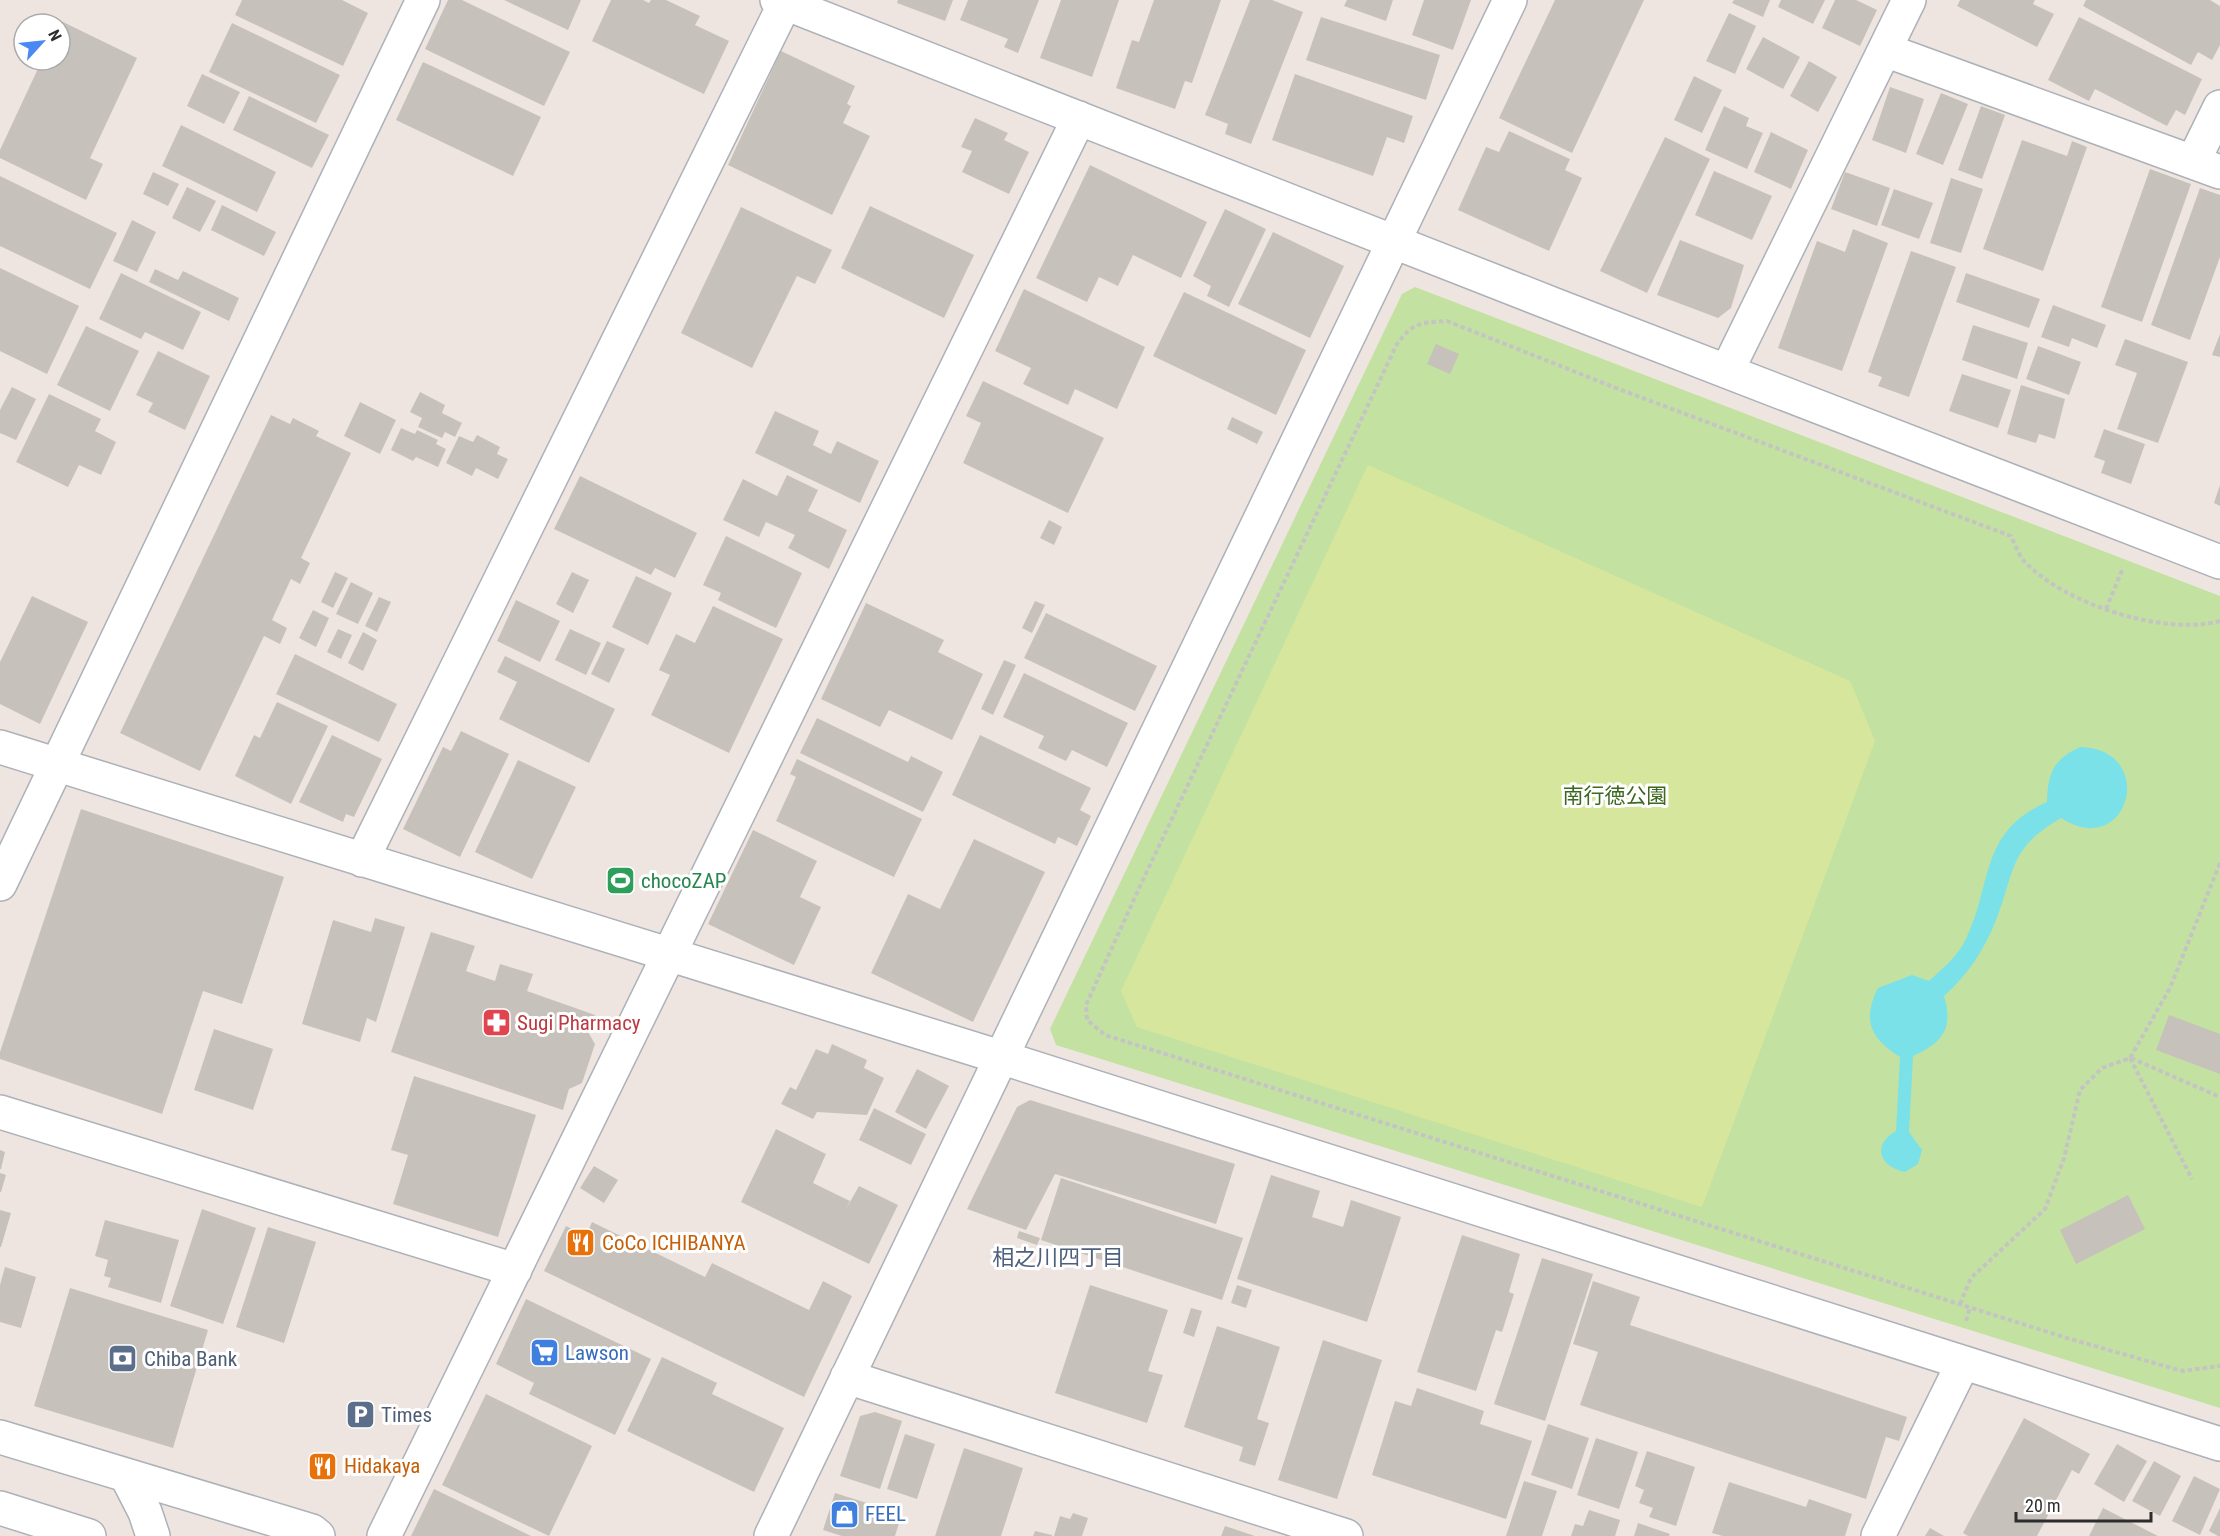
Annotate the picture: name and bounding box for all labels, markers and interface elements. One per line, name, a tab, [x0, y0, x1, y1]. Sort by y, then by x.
north arrow	[12, 12, 72, 72]
text: N	[44, 27, 66, 44]
park label: 南行徳公園	[1563, 784, 1668, 808]
sports icon: chocoZAP	[604, 865, 636, 897]
place label: chocoZAP	[641, 869, 727, 893]
pharmacy icon: Sugi Pharmacy	[480, 1007, 512, 1039]
place label: Sugi Pharmacy	[517, 1011, 641, 1035]
restaurant icon: CoCo ICHIBANYA	[565, 1227, 597, 1259]
place label: CoCo ICHIBANYA	[602, 1231, 746, 1255]
district label: 相之川四丁目	[992, 1245, 1124, 1270]
supermarket icon: Lawson	[528, 1337, 560, 1369]
place label: Lawson	[565, 1341, 629, 1365]
bank icon: Chiba Bank	[107, 1343, 139, 1375]
place label: Chiba Bank	[144, 1347, 238, 1371]
parking icon: Times	[344, 1399, 376, 1431]
place label: Times	[381, 1403, 432, 1427]
restaurant icon: Hidakaya	[307, 1450, 339, 1482]
place label: Hidakaya	[344, 1454, 420, 1478]
scale bar	[2016, 1485, 2151, 1523]
text: 20 m	[2025, 1495, 2060, 1516]
shop icon: FEEL	[828, 1498, 860, 1530]
place label: FEEL	[865, 1502, 906, 1526]

